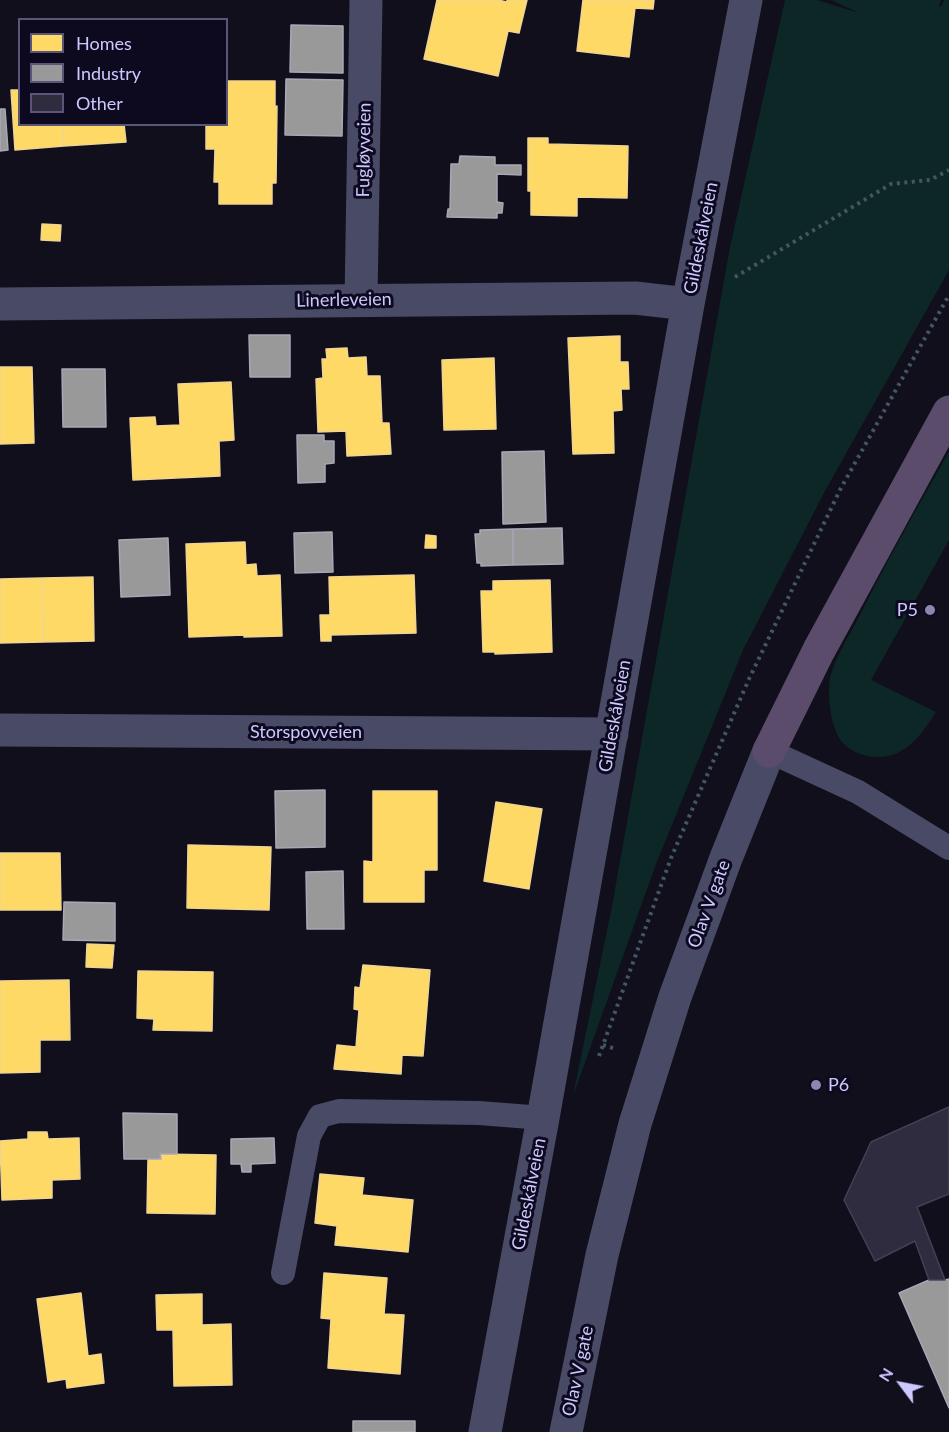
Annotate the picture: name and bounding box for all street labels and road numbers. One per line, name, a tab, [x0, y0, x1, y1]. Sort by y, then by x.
street label: Fugløyveien	[352, 102, 376, 198]
street label: Gildeskålveien	[680, 180, 722, 296]
street label: Linerleveien	[296, 288, 392, 312]
street label: Gildeskålveien	[594, 658, 636, 774]
street label: Storspovveien	[250, 721, 362, 743]
street label: Olav V gate	[683, 857, 735, 951]
street label: Gildeskålveien	[508, 1136, 550, 1252]
street label: Olav V gate	[558, 1324, 598, 1418]

